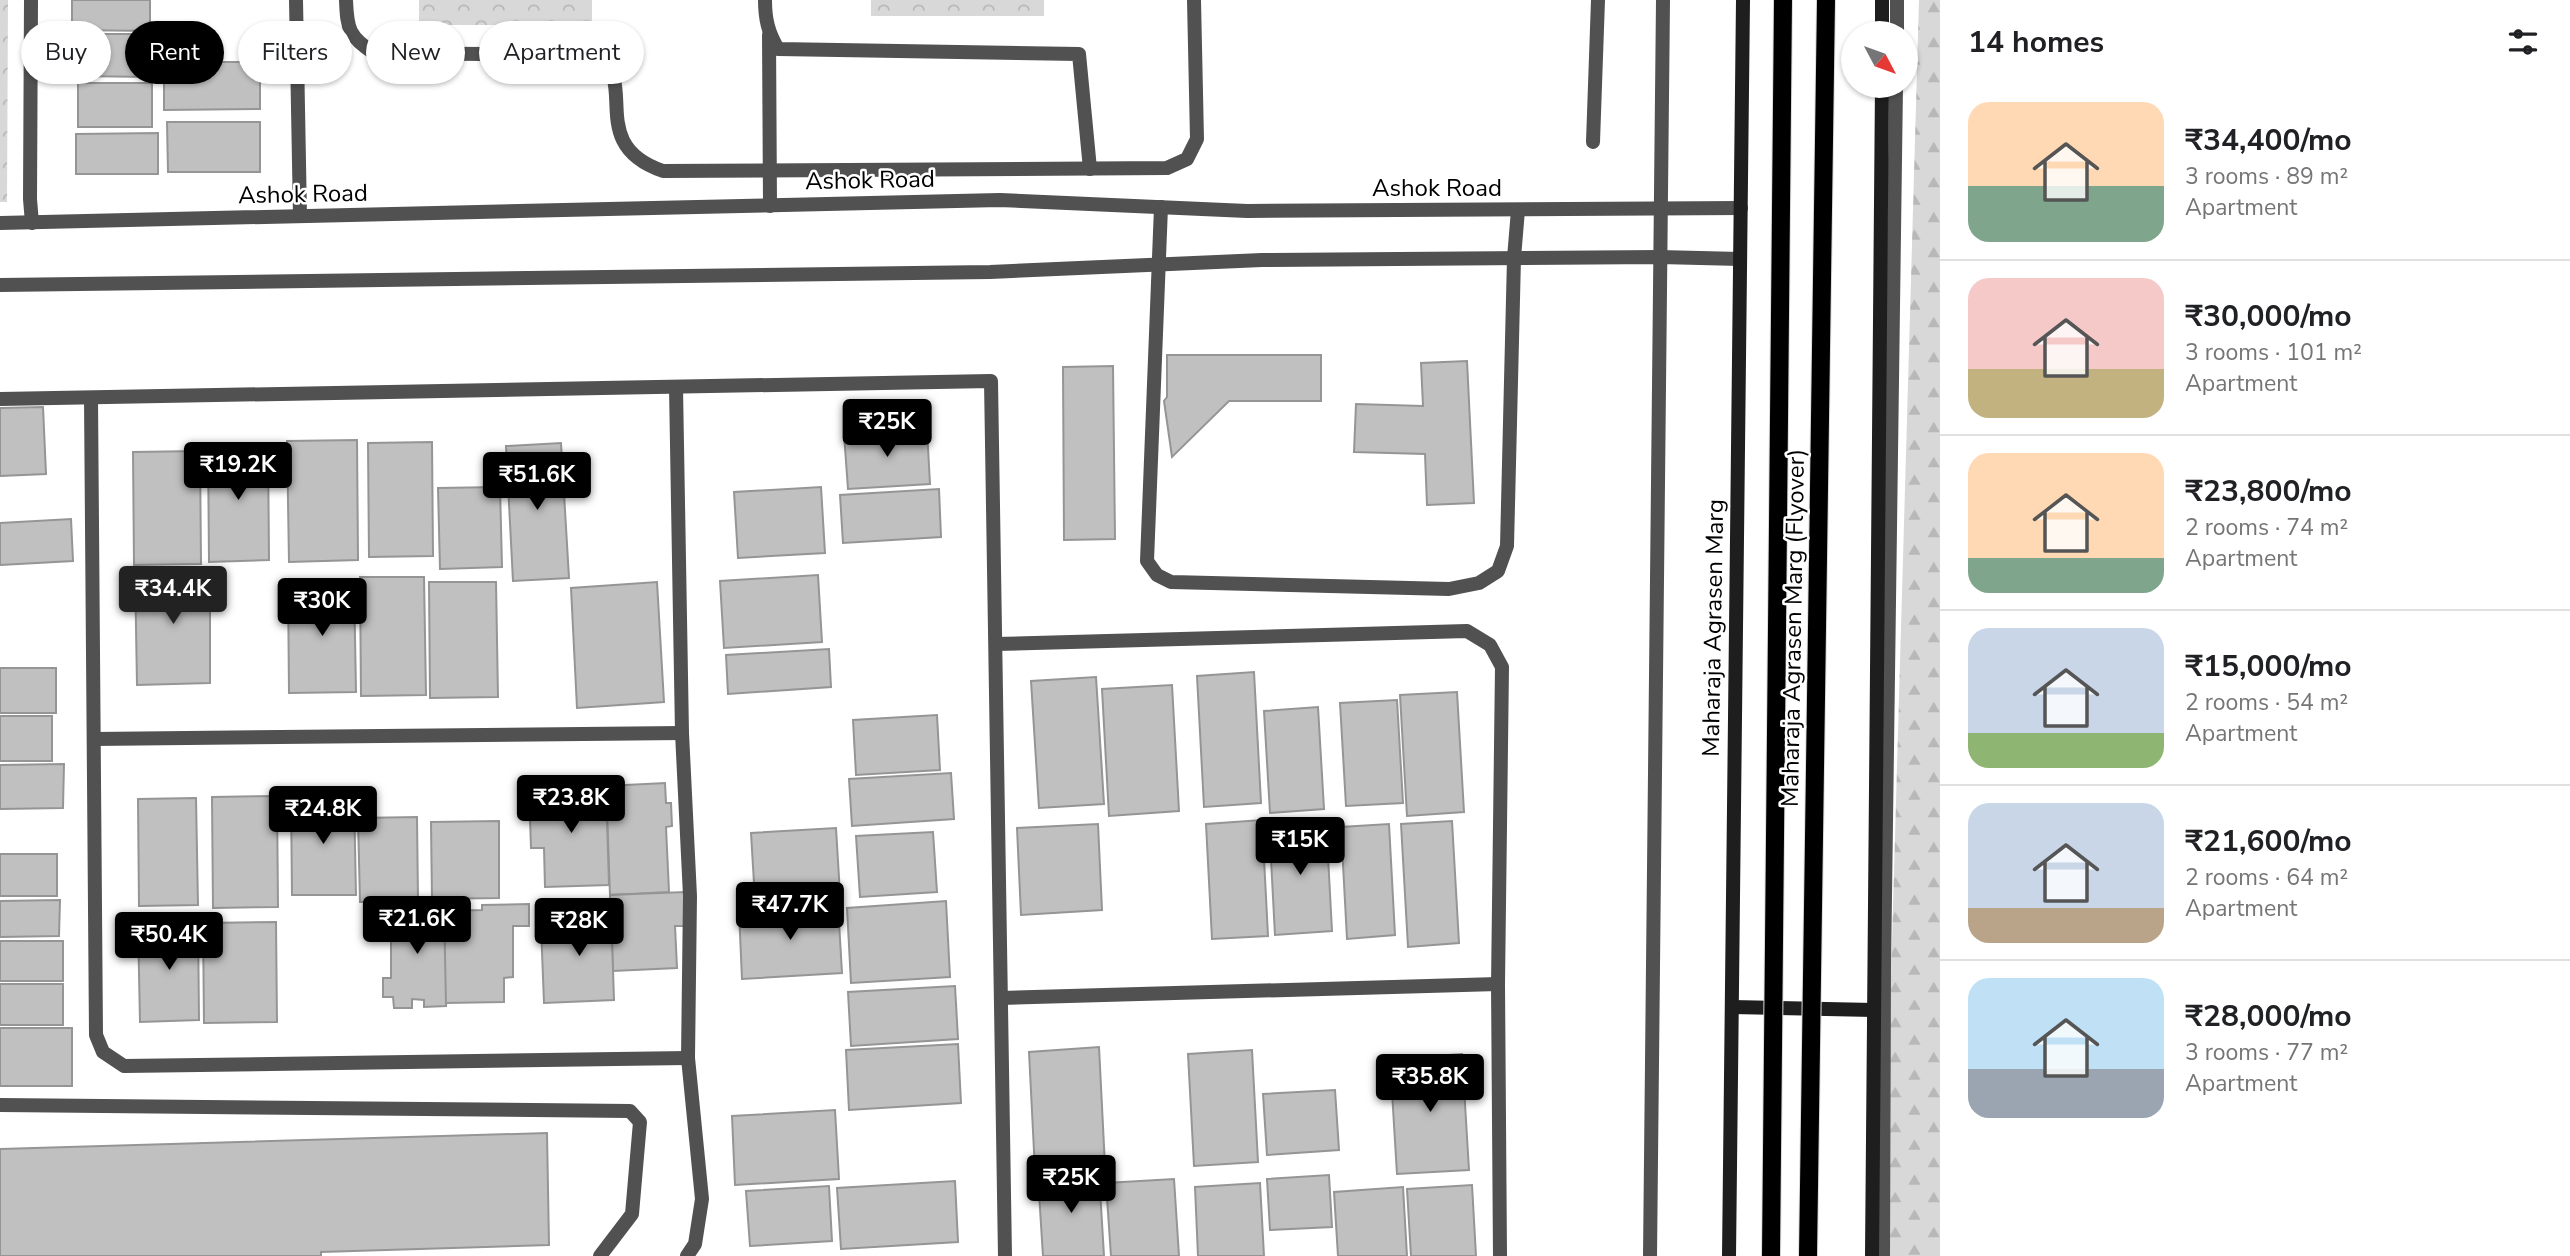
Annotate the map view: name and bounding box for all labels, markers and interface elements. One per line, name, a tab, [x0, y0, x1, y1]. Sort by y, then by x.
chip: Buy	[21, 21, 111, 84]
chip: Rent	[125, 21, 224, 84]
chip: Filters	[238, 21, 352, 84]
chip: New	[366, 21, 465, 84]
chip: Apartment	[479, 21, 644, 84]
north arrow	[1841, 21, 1918, 98]
map controls	[1841, 21, 1918, 98]
text: 14 homes	[1968, 22, 2104, 63]
icon: filters	[2504, 23, 2542, 61]
text: ₹34,400/mo	[2185, 120, 2352, 161]
icon: home	[2024, 130, 2108, 214]
text: 3 rooms · 89 m²	[2185, 161, 2348, 192]
street label: Ashok Road	[805, 163, 935, 197]
street label: Ashok Road	[1372, 172, 1502, 204]
street label: Ashok Road	[238, 177, 368, 211]
text: Apartment	[2185, 192, 2297, 223]
text: ₹30,000/mo	[2185, 296, 2352, 337]
icon: home	[2024, 306, 2108, 390]
text: 3 rooms · 101 m²	[2185, 337, 2362, 368]
text: Apartment	[2185, 368, 2297, 399]
pin: ₹25K	[846, 400, 928, 459]
text: ₹25K	[859, 406, 915, 437]
pin: ₹19.2K	[181, 442, 295, 502]
text: ₹19.2K	[200, 449, 276, 480]
street label: Maharaja Agrasen Marg (Flyover)	[1774, 449, 1812, 807]
pin: ₹51.6K	[480, 452, 594, 512]
text: ₹51.6K	[499, 459, 575, 490]
text: ₹23,800/mo	[2185, 471, 2352, 512]
icon: home	[2024, 481, 2108, 565]
street label: Maharaja Agrasen Marg	[1695, 499, 1731, 757]
text: 2 rooms · 74 m²	[2185, 512, 2348, 543]
text: Apartment	[2185, 543, 2297, 574]
pin: ₹34.4K	[116, 566, 230, 626]
text: ₹34.4K	[135, 573, 211, 604]
pin: ₹30K	[281, 578, 363, 638]
text: ₹30K	[294, 585, 350, 616]
text: ₹15,000/mo	[2185, 646, 2352, 687]
icon: home	[2024, 656, 2108, 740]
text: 2 rooms · 54 m²	[2185, 687, 2348, 718]
text: Apartment	[2185, 718, 2297, 749]
pin: ₹23.8K	[514, 776, 628, 835]
text: ₹23.8K	[533, 782, 609, 813]
pin: ₹24.8K	[266, 786, 380, 846]
text: ₹24.8K	[285, 793, 361, 824]
pin: ₹15K	[1259, 818, 1341, 877]
text: ₹21,600/mo	[2185, 821, 2352, 862]
text: ₹15K	[1272, 824, 1328, 855]
icon: home	[2024, 831, 2108, 915]
text: 2 rooms · 64 m²	[2185, 862, 2348, 893]
pin: ₹47.7K	[733, 883, 847, 942]
text: ₹47.7K	[752, 889, 828, 920]
text: Apartment	[2185, 893, 2297, 924]
pin: ₹21.6K	[360, 897, 474, 956]
pin: ₹28K	[538, 898, 620, 958]
text: ₹21.6K	[379, 903, 455, 934]
text: ₹28K	[551, 905, 607, 936]
pin: ₹50.4K	[112, 912, 226, 972]
text: ₹50.4K	[131, 919, 207, 950]
text: ₹28,000/mo	[2185, 996, 2352, 1037]
icon: home	[2024, 1006, 2108, 1090]
text: 3 rooms · 77 m²	[2185, 1037, 2348, 1068]
pin: ₹35.8K	[1373, 1054, 1487, 1114]
text: ₹35.8K	[1392, 1061, 1468, 1092]
text: Apartment	[2185, 1068, 2297, 1099]
pin: ₹25K	[1030, 1156, 1112, 1215]
text: ₹25K	[1043, 1162, 1099, 1193]

